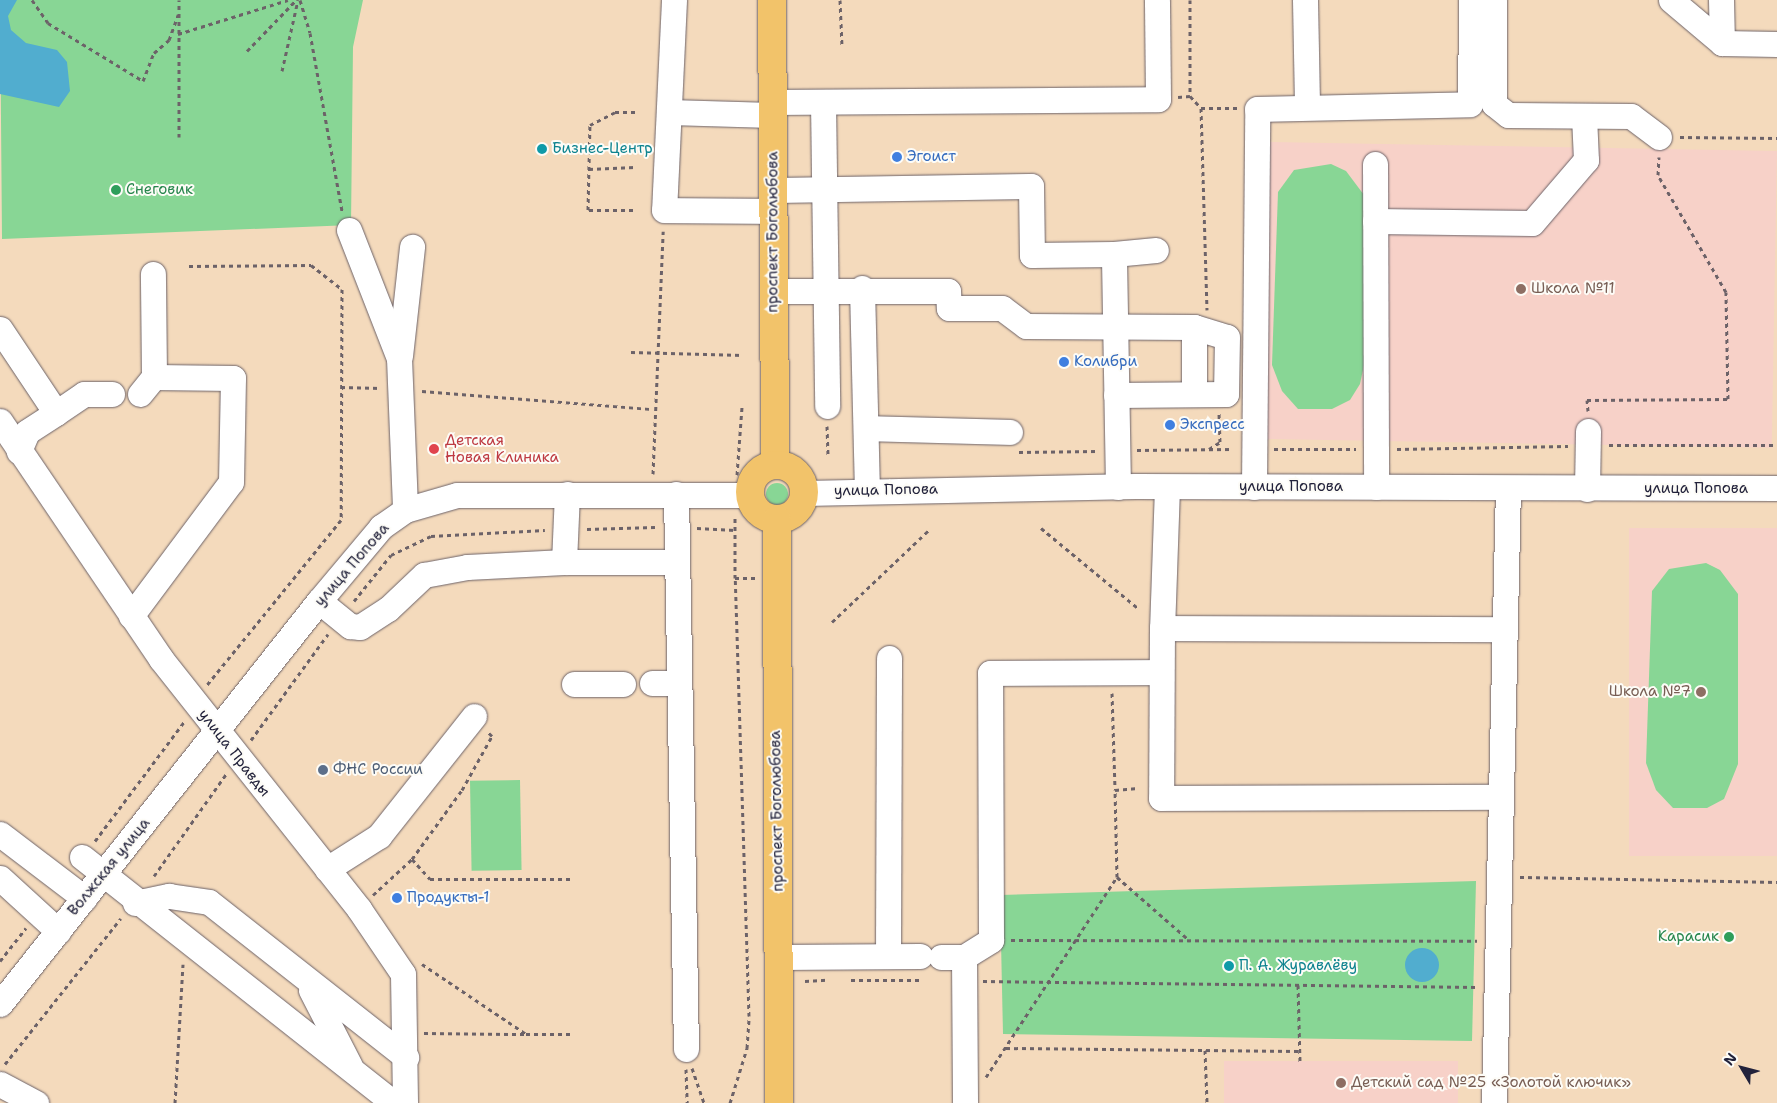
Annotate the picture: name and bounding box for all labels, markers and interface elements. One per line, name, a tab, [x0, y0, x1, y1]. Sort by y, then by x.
place label: Бизнес-Центр	[552, 140, 653, 158]
marker: Бизнес-Центр	[536, 143, 548, 155]
place label: Эгоист	[907, 148, 956, 166]
street label: проспект Боголюбова	[764, 151, 782, 313]
marker: Эгоист	[891, 151, 903, 163]
place label: Снеговик	[126, 181, 193, 199]
marker: Снеговик	[110, 184, 122, 196]
place label: Школа №11	[1531, 280, 1615, 298]
marker: Школа №11	[1515, 283, 1527, 295]
place label: Колибри	[1074, 353, 1137, 371]
marker: Колибри	[1058, 356, 1070, 368]
place label: Экспресс	[1180, 416, 1245, 434]
marker: Экспресс	[1164, 419, 1176, 431]
place label: Детская Новая Клиника	[445, 431, 559, 466]
marker: Детская Новая Клиника	[427, 442, 441, 456]
street label: улица Попова	[1239, 478, 1343, 496]
street label: улица Попова	[834, 480, 938, 500]
street label: улица Попова	[1644, 480, 1748, 498]
street label: улица Попова	[311, 520, 393, 610]
place label: Школа №7	[1609, 683, 1691, 701]
marker: Школа №7	[1695, 686, 1707, 698]
street label: улица Правды	[194, 706, 274, 800]
street label: проспект Боголюбова	[767, 730, 787, 892]
place label: ФНС России	[333, 761, 423, 779]
marker: ФНС России	[317, 764, 329, 776]
street label: Волжская улица	[64, 815, 154, 919]
place label: Продукты-1	[407, 889, 489, 907]
marker: Продукты-1	[391, 892, 403, 904]
place label: Карасик	[1658, 928, 1719, 946]
marker: Карасик	[1723, 931, 1735, 943]
place label: П. А. Журавлёву	[1239, 957, 1357, 975]
marker: П. А. Журавлёву	[1223, 960, 1235, 972]
north arrow	[1717, 1043, 1767, 1093]
text: N	[1719, 1049, 1741, 1069]
place label: Детский сад №25 «Золотой ключик»	[1351, 1074, 1631, 1092]
marker: Детский сад №25 «Золотой ключик»	[1335, 1077, 1347, 1089]

